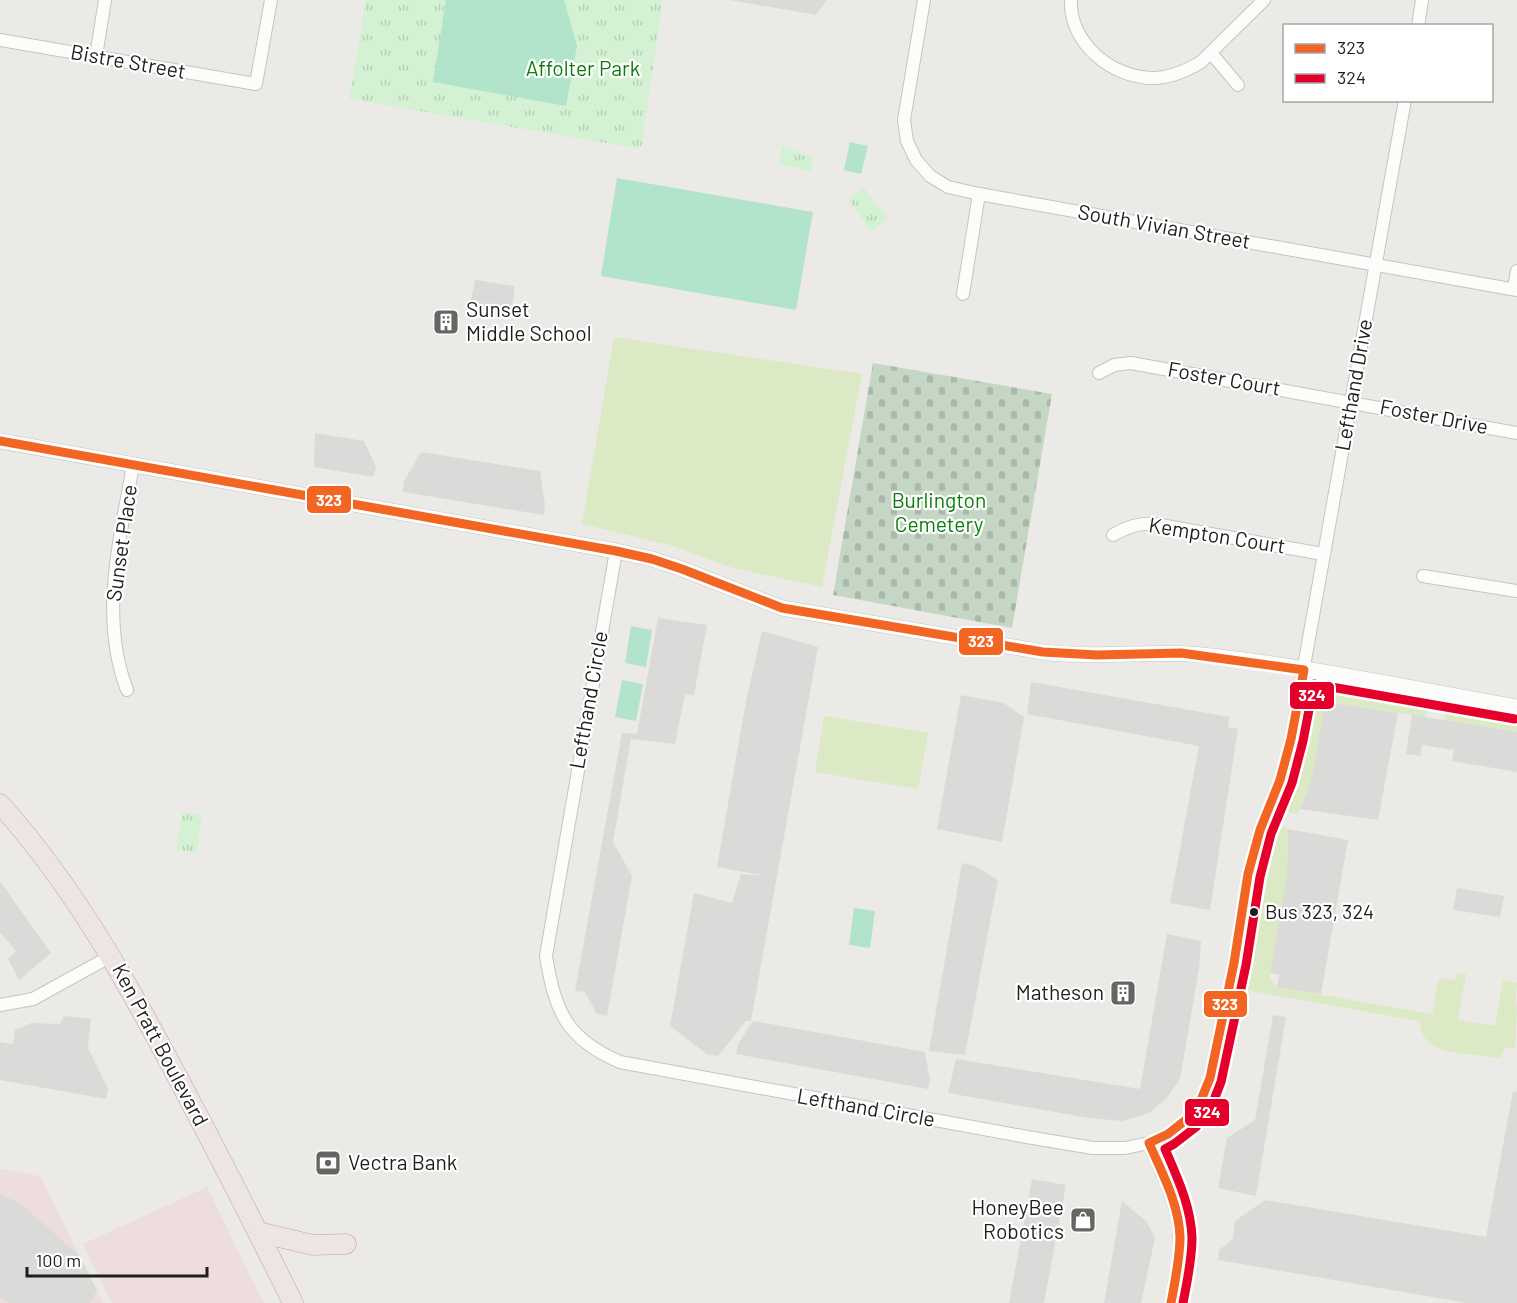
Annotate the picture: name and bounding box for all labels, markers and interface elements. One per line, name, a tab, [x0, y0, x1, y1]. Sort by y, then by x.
legend	[1283, 24, 1493, 102]
text: 323	[1337, 36, 1365, 58]
street label: Bistre Street	[69, 38, 188, 83]
park label: Affolter Park	[526, 55, 640, 80]
text: 324	[1337, 66, 1366, 88]
street label: South Vivian Street	[1076, 198, 1252, 253]
place label: Sunset Middle School	[466, 296, 592, 345]
building icon: Sunset Middle School	[431, 307, 461, 337]
street label: Lefthand Drive	[1329, 317, 1376, 453]
street label: Foster Court	[1166, 355, 1283, 400]
street label: Foster Drive	[1378, 393, 1491, 438]
street label: Sunset Place	[100, 483, 141, 603]
line badge: 323	[306, 485, 352, 514]
park label: Burlington Cemetery	[892, 487, 986, 536]
text: 323	[316, 490, 342, 509]
street label: Kempton Court	[1147, 511, 1287, 558]
line badge: 323	[958, 627, 1004, 656]
street label: Lefthand Circle	[563, 629, 612, 771]
text: 323	[968, 631, 994, 650]
line badge: 324	[1289, 681, 1335, 710]
text: 324	[1298, 685, 1326, 704]
place label: Bus 323, 324	[1265, 899, 1374, 923]
marker: Bus 323, 324	[1248, 906, 1260, 918]
street label: Ken Pratt Boulevard	[108, 959, 215, 1130]
building icon: Matheson	[1108, 978, 1138, 1008]
place label: Matheson	[1016, 979, 1104, 1004]
line badge: 323	[1203, 990, 1248, 1018]
text: 323	[1212, 994, 1238, 1013]
street label: Lefthand Circle	[795, 1082, 937, 1131]
line badge: 324	[1184, 1098, 1230, 1127]
text: 324	[1193, 1102, 1221, 1121]
bank icon: Vectra Bank	[313, 1148, 343, 1178]
place label: Vectra Bank	[348, 1149, 457, 1174]
place label: HoneyBee Robotics	[971, 1194, 1064, 1243]
shop icon: HoneyBee Robotics	[1068, 1205, 1098, 1235]
scale bar	[27, 1240, 207, 1278]
text: 100 m	[36, 1249, 81, 1271]

